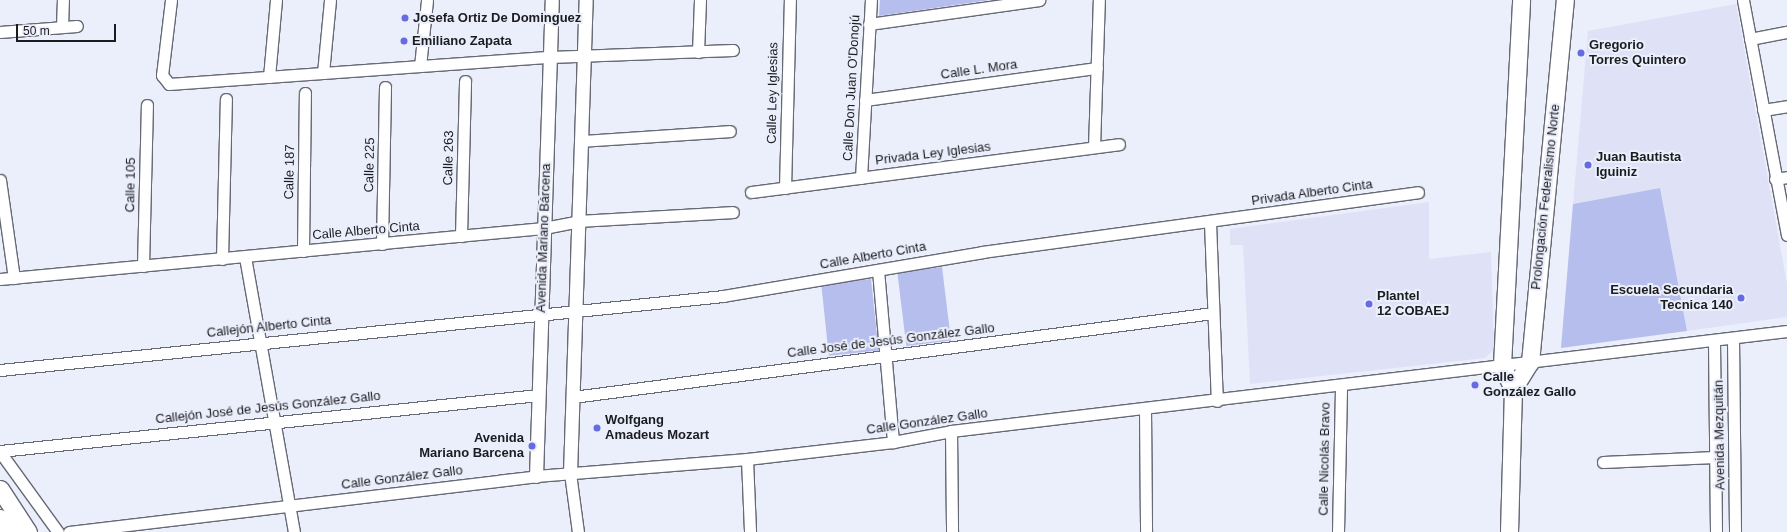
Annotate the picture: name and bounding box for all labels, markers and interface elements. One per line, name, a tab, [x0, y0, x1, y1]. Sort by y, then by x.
place label: Josefa Ortiz De Dominguez	[413, 10, 581, 26]
marker: Josefa Ortiz De Dominguez	[400, 13, 410, 23]
street label: Calle Don Juan O'Donojú	[840, 15, 864, 161]
scale bar	[18, 16, 118, 42]
text: 50 m	[23, 24, 50, 38]
place label: Emiliano Zapata	[412, 33, 512, 49]
marker: Emiliano Zapata	[399, 36, 409, 46]
place label: Gregorio Torres Quintero	[1589, 38, 1686, 69]
street label: Calle Ley Iglesias	[764, 42, 782, 144]
marker: Gregorio Torres Quintero	[1576, 48, 1586, 58]
street label: Calle L. Mora	[940, 57, 1018, 83]
street label: Prolongación Federalismo Norte	[1528, 103, 1564, 291]
street label: Calle 263	[441, 130, 457, 186]
street label: Calle 225	[362, 137, 378, 193]
street label: Privada Ley Iglesias	[874, 139, 992, 169]
street label: Calle 187	[282, 144, 298, 200]
place label: Juan Bautista Iguiniz	[1596, 150, 1681, 181]
street label: Calle 105	[123, 157, 139, 213]
marker: Juan Bautista Iguiniz	[1583, 160, 1593, 170]
street label: Avenida Mariano Bárcena	[534, 163, 554, 313]
street label: Privada Alberto Cinta	[1250, 177, 1374, 209]
street label: Calle Alberto Cinta	[311, 219, 421, 243]
street label: Calle Alberto Cinta	[818, 239, 928, 273]
place label: Escuela Secundaria Tecnica 140	[1610, 283, 1733, 314]
place label: Plantel 12 COBAEJ	[1377, 289, 1449, 320]
marker: Escuela Secundaria Tecnica 140	[1736, 293, 1746, 303]
marker: Plantel 12 COBAEJ	[1364, 299, 1374, 309]
street label: Callejón Alberto Cinta	[206, 313, 332, 341]
street label: Calle José de Jesús González Gallo	[786, 321, 996, 361]
place label: Calle González Gallo	[1483, 370, 1576, 401]
marker: Calle González Gallo	[1470, 380, 1480, 390]
street label: Avenida Mezquitán	[1711, 380, 1729, 490]
street label: Callejón José de Jesús González Gallo	[155, 388, 381, 428]
street label: Calle Nicolás Bravo	[1316, 402, 1334, 516]
street label: Calle González Gallo	[865, 406, 989, 438]
place label: Wolfgang Amadeus Mozart	[605, 413, 709, 444]
marker: Wolfgang Amadeus Mozart	[592, 423, 602, 433]
place label: Avenida Mariano Barcena	[419, 431, 524, 462]
marker: Avenida Mariano Barcena	[527, 441, 537, 451]
street label: Calle González Gallo	[340, 463, 464, 493]

